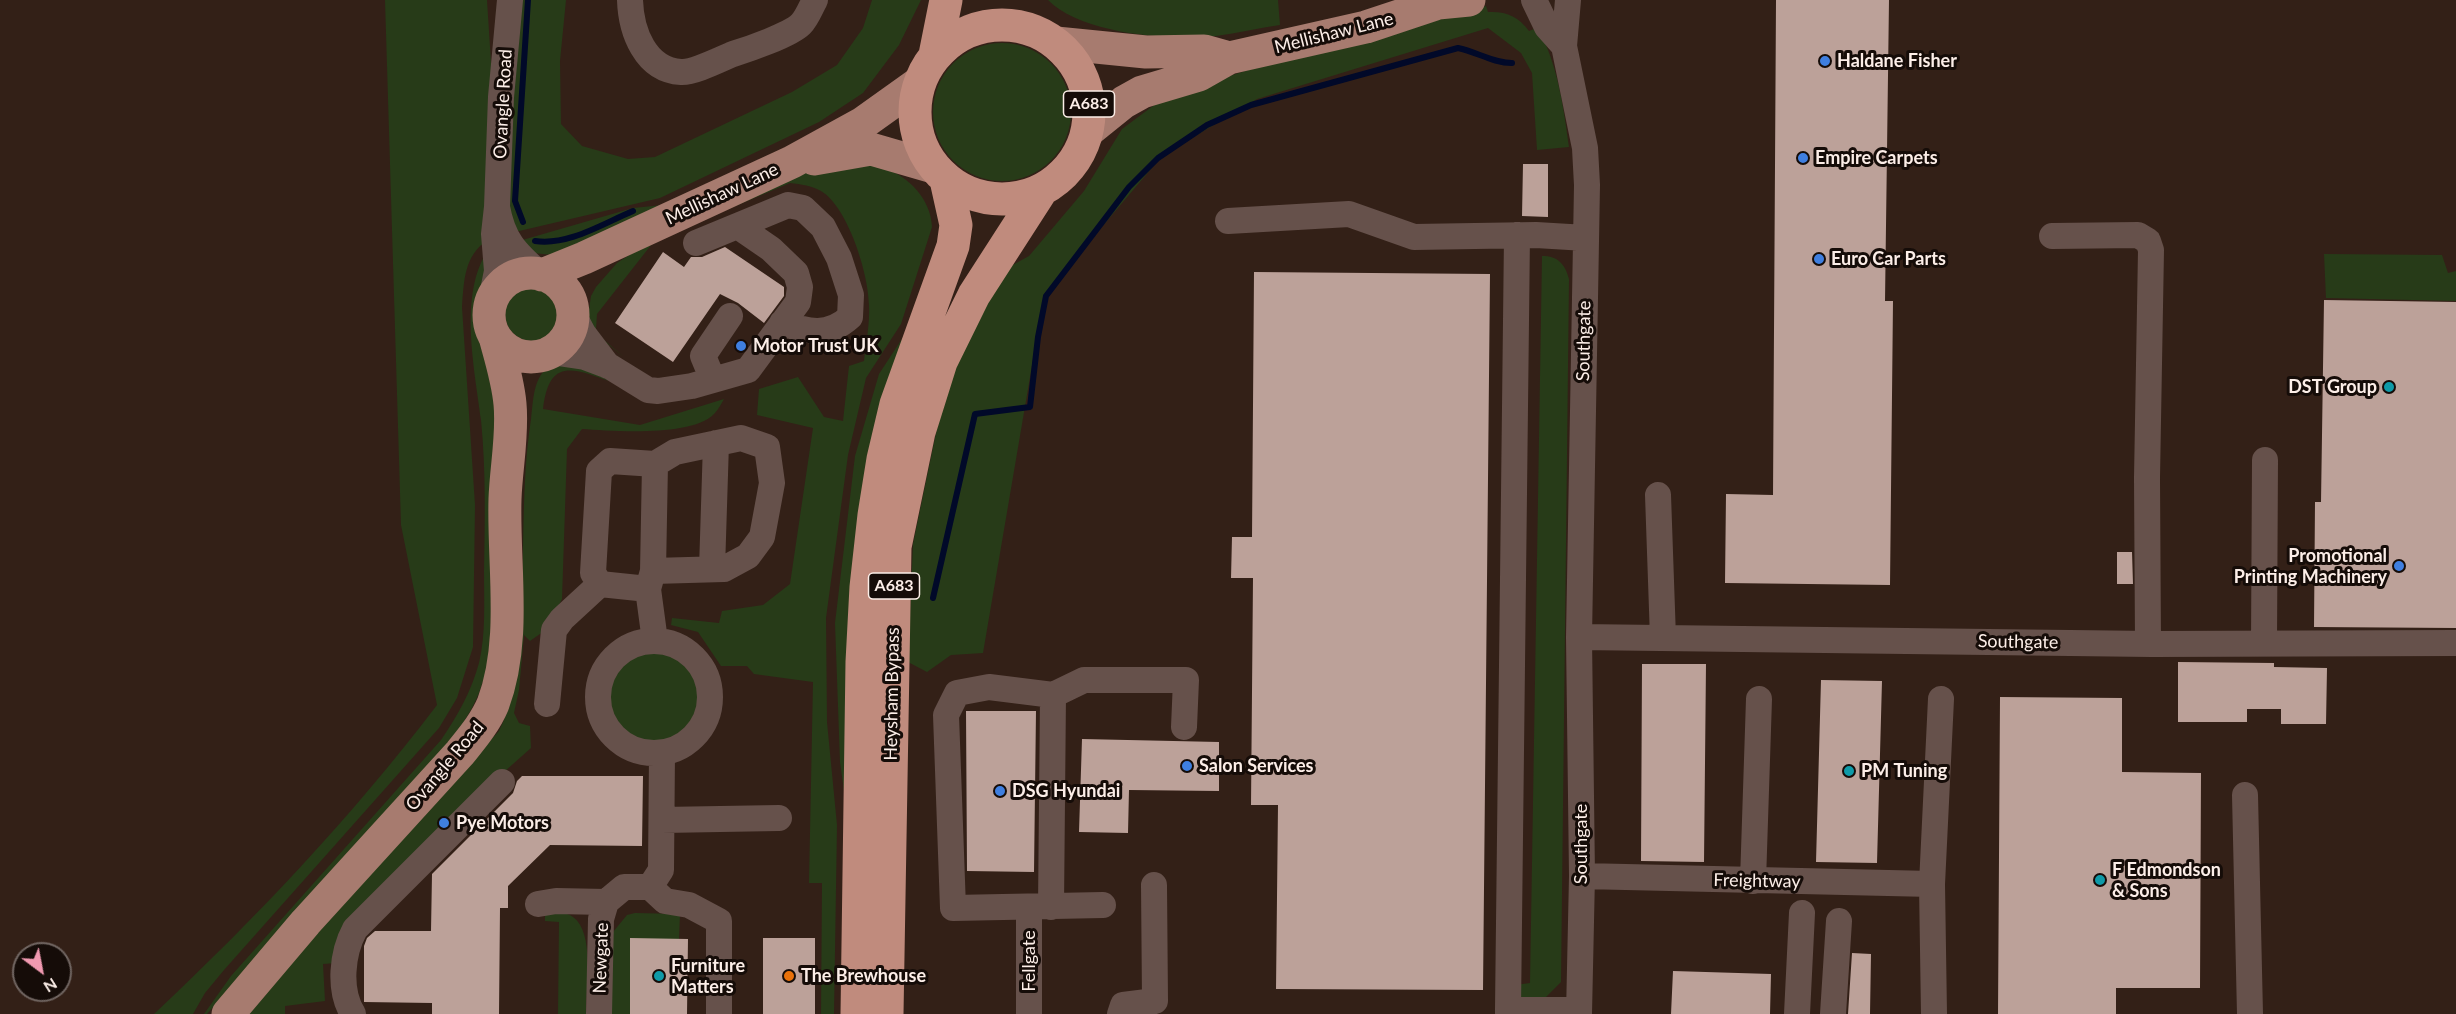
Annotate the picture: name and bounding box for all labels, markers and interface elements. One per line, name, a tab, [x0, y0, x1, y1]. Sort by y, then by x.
street label: Mellishaw Lane	[1272, 8, 1396, 58]
street label: Ovangle Road	[489, 48, 517, 160]
place label: Haldane Fisher	[1837, 50, 1957, 72]
marker: Haldane Fisher	[1818, 54, 1832, 68]
road number: A683	[1064, 91, 1114, 117]
place label: Empire Carpets	[1815, 147, 1938, 169]
marker: Empire Carpets	[1796, 151, 1810, 165]
street label: Mellishaw Lane	[662, 158, 782, 230]
place label: Euro Car Parts	[1831, 248, 1946, 270]
marker: Euro Car Parts	[1812, 252, 1826, 266]
street label: Southgate	[1572, 301, 1596, 381]
place label: Motor Trust UK	[753, 335, 878, 357]
marker: Motor Trust UK	[734, 339, 748, 353]
place label: DST Group	[2288, 376, 2377, 398]
marker: DST Group	[2382, 380, 2396, 394]
place label: Promotional Printing Machinery	[2234, 545, 2387, 588]
marker: Promotional Printing Machinery	[2392, 559, 2406, 573]
road number: A683	[868, 573, 920, 599]
street label: Heysham Bypass	[880, 627, 904, 761]
street label: Southgate	[1978, 630, 2058, 654]
street label: Ovangle Road	[401, 717, 489, 815]
place label: Salon Services	[1199, 755, 1314, 777]
marker: Salon Services	[1180, 759, 1194, 773]
place label: PM Tuning	[1861, 760, 1947, 782]
marker: PM Tuning	[1842, 764, 1856, 778]
place label: DSG Hyundai	[1012, 780, 1120, 802]
marker: DSG Hyundai	[993, 784, 1007, 798]
street label: Southgate	[1570, 804, 1592, 884]
place label: Pye Motors	[456, 812, 549, 834]
marker: Pye Motors	[437, 816, 451, 830]
place label: F Edmondson & Sons	[2112, 859, 2221, 902]
street label: Freightway	[1713, 869, 1801, 893]
marker: F Edmondson & Sons	[2093, 873, 2107, 887]
street label: Newgate	[589, 922, 613, 994]
street label: Fellgate	[1018, 930, 1040, 992]
north arrow	[12, 942, 72, 1002]
place label: Furniture Matters	[671, 955, 745, 998]
place label: The Brewhouse	[801, 965, 926, 987]
marker: Furniture Matters	[652, 969, 666, 983]
marker: The Brewhouse	[782, 969, 796, 983]
text: N	[40, 975, 61, 997]

